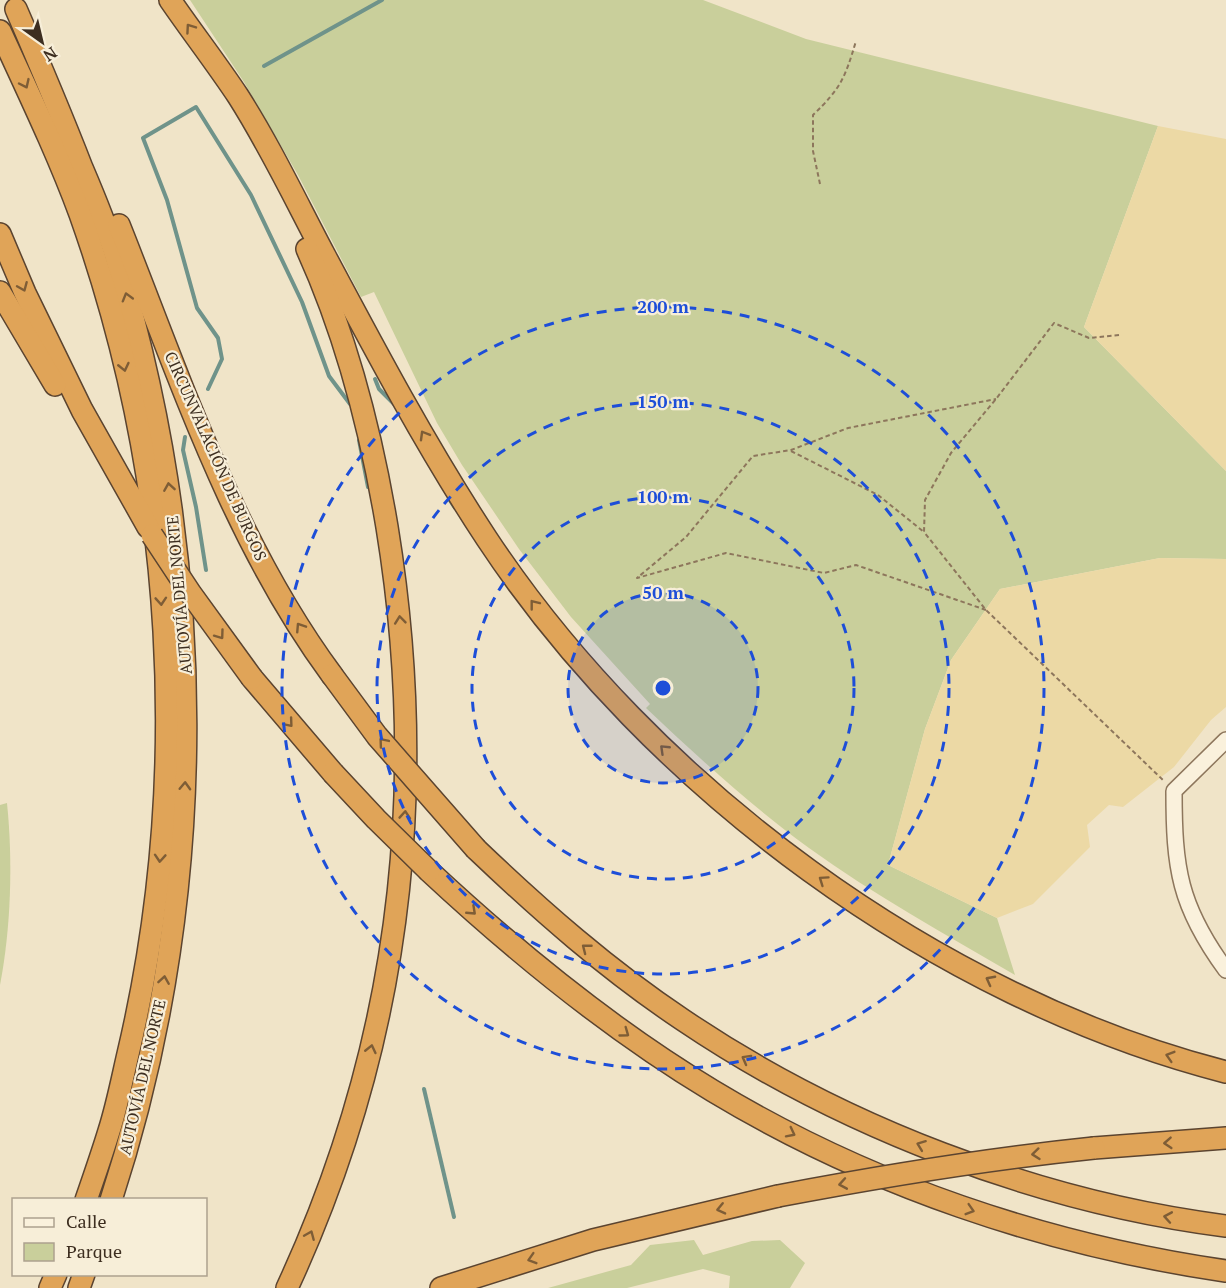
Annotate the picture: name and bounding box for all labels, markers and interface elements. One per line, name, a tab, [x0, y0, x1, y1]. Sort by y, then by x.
north arrow	[12, 12, 72, 72]
one-way arrow	[186, 24, 197, 35]
text: N	[39, 42, 62, 67]
one-way arrow	[17, 78, 29, 89]
one-way arrow	[16, 281, 28, 292]
one-way arrow	[122, 292, 134, 302]
text: 200 m	[637, 294, 689, 318]
street label: CIRCUNVALACIÓN DE BURGOS	[160, 348, 272, 564]
one-way arrow	[117, 362, 130, 372]
text: 150 m	[637, 389, 689, 413]
one-way arrow	[420, 431, 431, 441]
one-way arrow	[163, 482, 176, 492]
text: 100 m	[637, 484, 689, 508]
street label: AUTOVÍA DEL NORTE	[161, 515, 197, 675]
text: 50 m	[642, 580, 684, 604]
one-way arrow	[154, 596, 167, 605]
one-way arrow	[531, 599, 542, 610]
one-way arrow	[394, 616, 406, 625]
one-way arrow	[295, 623, 307, 633]
one-way arrow	[213, 628, 224, 639]
centre of rings	[653, 678, 673, 698]
one-way arrow	[282, 716, 293, 727]
one-way arrow	[379, 738, 390, 749]
one-way arrow	[661, 745, 672, 756]
one-way arrow	[179, 782, 192, 791]
one-way arrow	[398, 811, 411, 820]
one-way arrow	[153, 854, 166, 863]
one-way arrow	[819, 876, 830, 887]
one-way arrow	[466, 904, 476, 915]
one-way arrow	[582, 944, 593, 955]
one-way arrow	[158, 975, 170, 984]
one-way arrow	[986, 976, 997, 988]
street label: AUTOVÍA DEL NORTE	[113, 997, 171, 1157]
one-way arrow	[618, 1025, 629, 1036]
one-way arrow	[363, 1045, 376, 1055]
one-way arrow	[1165, 1051, 1176, 1063]
one-way arrow	[742, 1055, 752, 1066]
one-way arrow	[785, 1126, 796, 1138]
one-way arrow	[1163, 1136, 1172, 1149]
one-way arrow	[916, 1139, 927, 1152]
one-way arrow	[1031, 1147, 1040, 1160]
one-way arrow	[838, 1177, 848, 1190]
legend	[12, 1198, 207, 1276]
one-way arrow	[716, 1201, 726, 1214]
one-way arrow	[964, 1203, 975, 1215]
text: Calle	[66, 1209, 107, 1233]
one-way arrow	[1164, 1211, 1174, 1224]
one-way arrow	[303, 1230, 315, 1241]
text: Parque	[66, 1239, 122, 1263]
one-way arrow	[527, 1252, 538, 1264]

